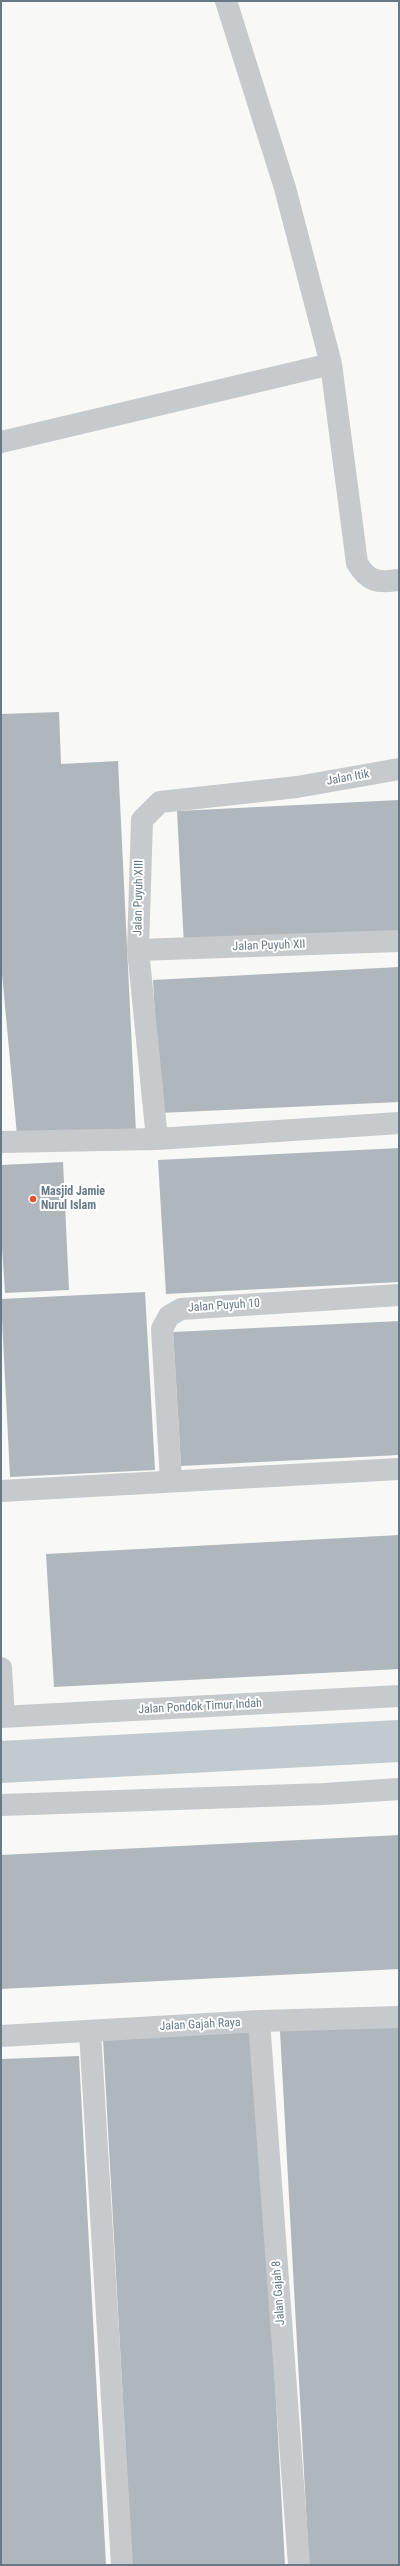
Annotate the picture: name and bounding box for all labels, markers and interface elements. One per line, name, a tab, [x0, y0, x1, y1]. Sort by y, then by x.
street label: Jalan Itik	[325, 767, 371, 789]
street label: Jalan Puyuh XIII	[131, 860, 147, 936]
street label: Jalan Puyuh XII	[232, 938, 306, 954]
place label: Masjid Jamie Nurul Islam	[41, 1185, 105, 1213]
marker: Masjid Jamie Nurul Islam	[28, 1194, 38, 1204]
street label: Jalan Puyuh 10	[187, 1296, 261, 1316]
street label: Jalan Pondok Timur Indah	[138, 1697, 262, 1717]
street label: Jalan Gajah Raya	[159, 2016, 241, 2034]
street label: Jalan Gajah 8	[270, 2260, 288, 2326]

